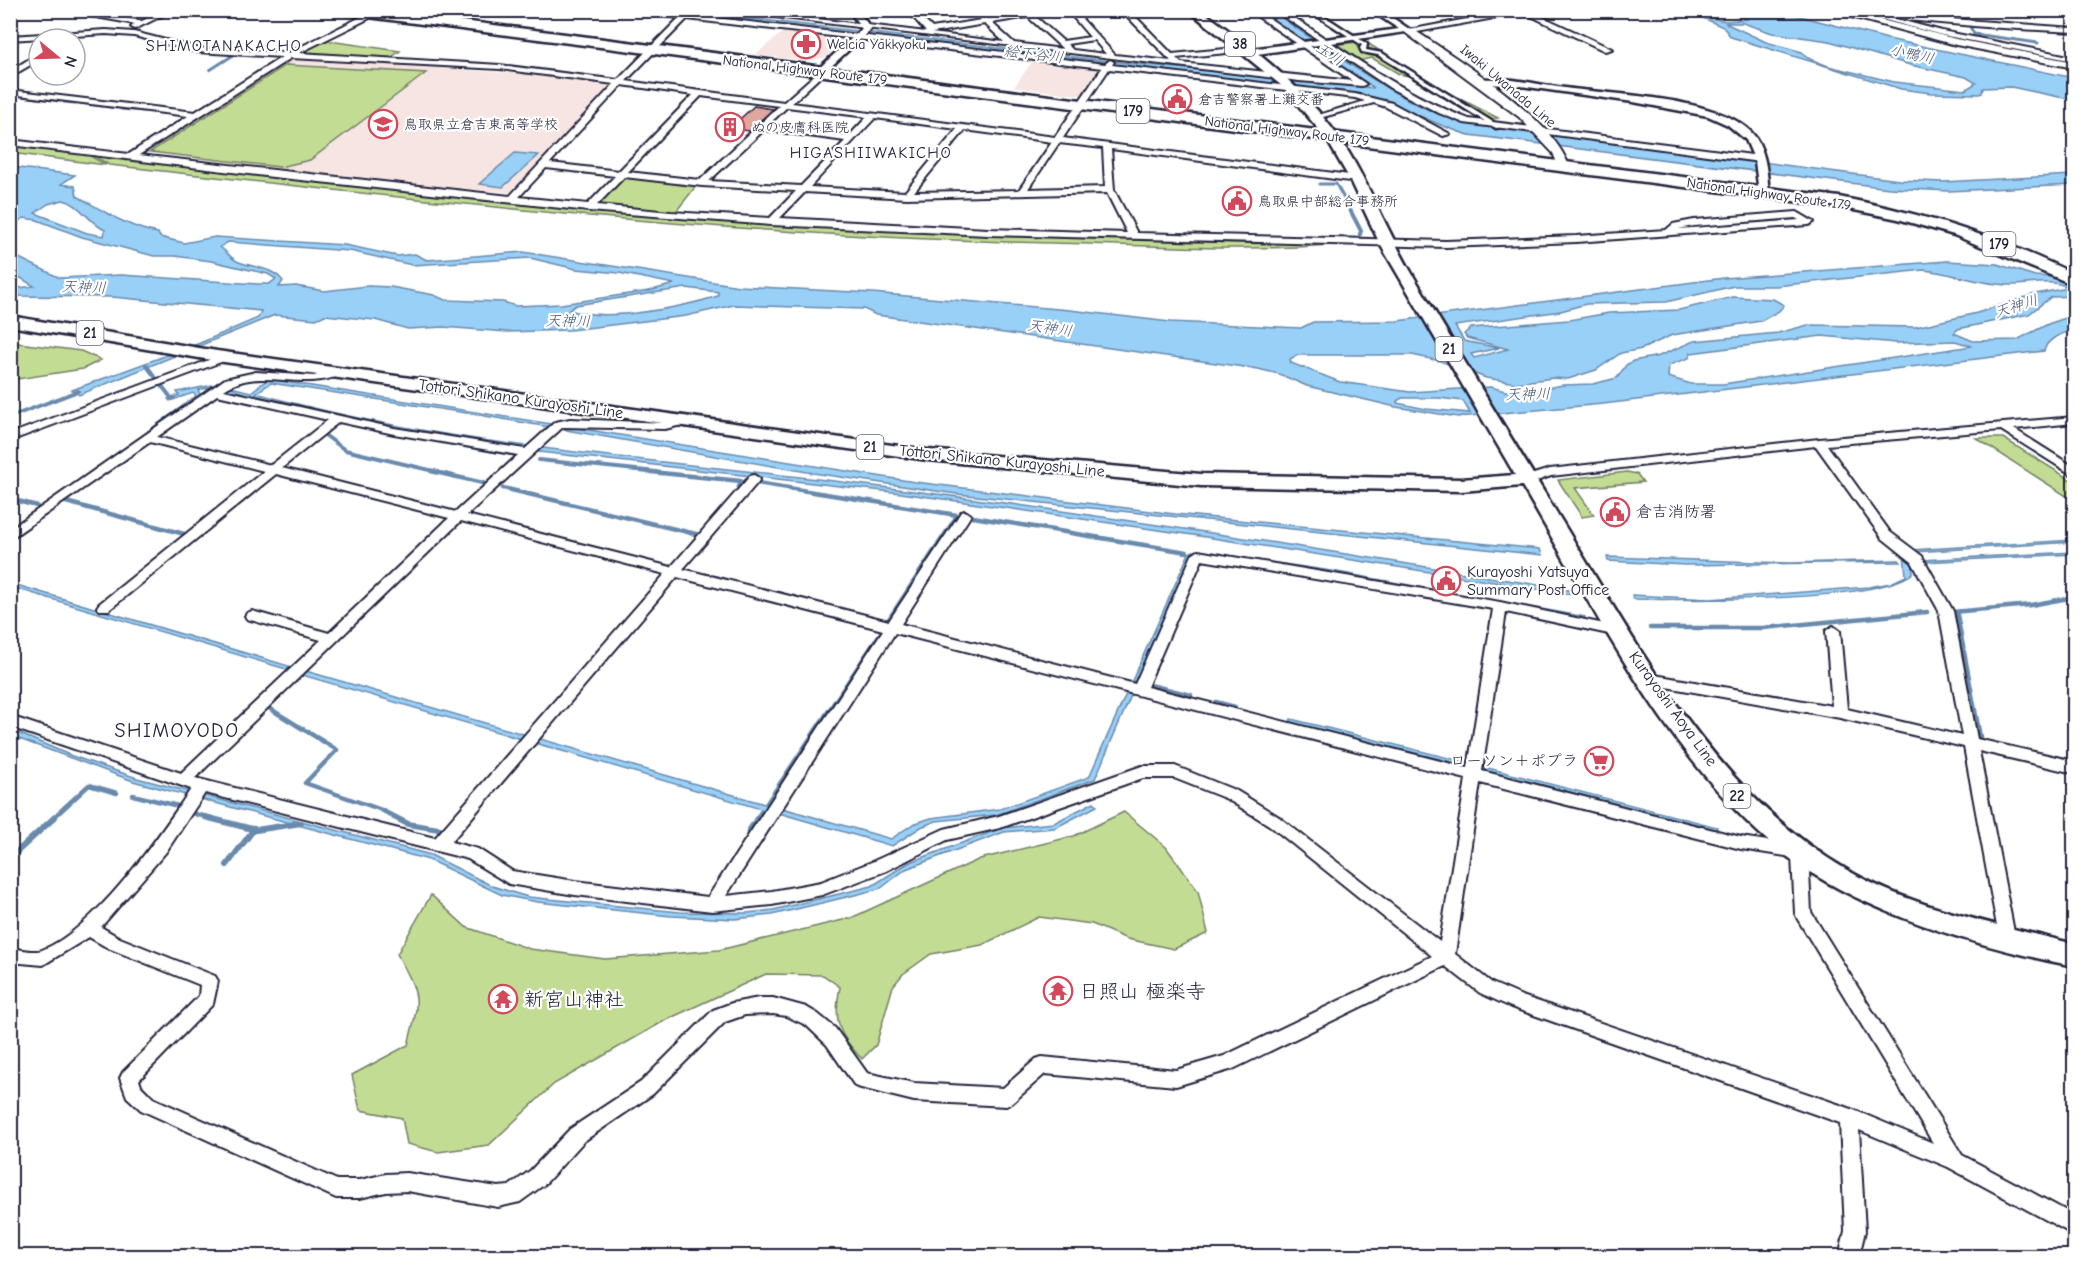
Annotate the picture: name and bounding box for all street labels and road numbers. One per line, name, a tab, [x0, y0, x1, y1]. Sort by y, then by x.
road number: 38	[1225, 32, 1255, 56]
street label: Iwaki Uwanada Line	[1457, 41, 1559, 131]
street label: National Highway Route 179	[722, 51, 888, 89]
road number: 179	[1116, 99, 1150, 123]
street label: National Highway Route 179	[1204, 112, 1370, 150]
street label: National Highway Route 179	[1686, 174, 1852, 214]
road number: 179	[1982, 232, 2016, 256]
road number: 21	[76, 321, 104, 345]
road number: 21	[1436, 337, 1462, 361]
street label: Tottori Shikano Kurayoshi Line	[418, 376, 624, 422]
road number: 21	[856, 435, 884, 459]
street label: Tottori Shikano Kurayoshi Line	[898, 441, 1106, 481]
street label: Kurayoshi Aoya Line	[1625, 648, 1721, 770]
road number: 22	[1724, 784, 1750, 808]

